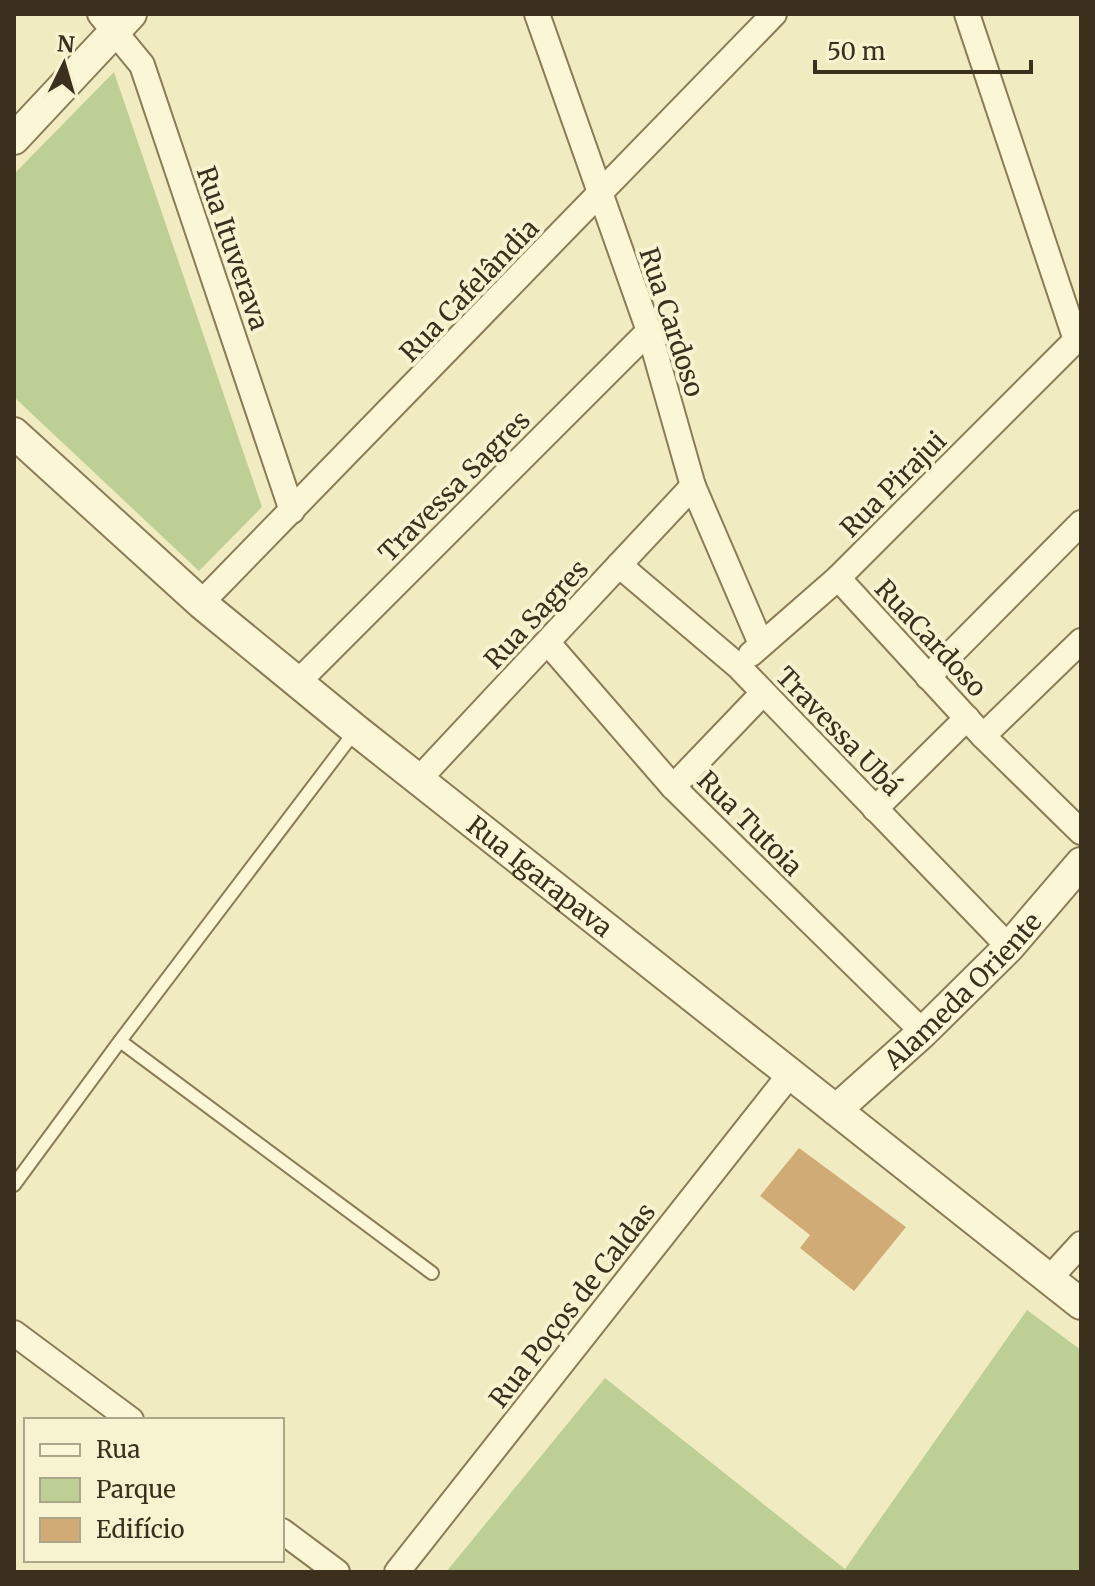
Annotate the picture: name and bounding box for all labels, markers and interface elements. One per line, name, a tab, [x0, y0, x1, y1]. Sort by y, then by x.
north arrow	[24, 24, 104, 104]
scale bar	[815, 24, 1031, 74]
text: N	[56, 29, 76, 59]
text: 50 m	[827, 36, 886, 67]
street label: Rua Ituverava	[190, 162, 276, 334]
street label: Rua Cafelândia	[393, 212, 545, 368]
street label: Rua Cardoso	[632, 243, 712, 401]
street label: Travessa Sagres	[371, 403, 537, 569]
street label: Rua Pirajui	[833, 424, 953, 544]
street label: Rua Sagres	[477, 552, 595, 676]
street label: RuaCardoso	[868, 572, 994, 704]
street label: Travessa Ubá	[769, 660, 909, 802]
street label: Rua Tutoia	[691, 764, 810, 883]
street label: Rua Igarapava	[461, 808, 620, 944]
street label: Alameda Oriente	[876, 905, 1048, 1077]
street label: Rua Poços de Caldas	[482, 1196, 662, 1414]
legend	[24, 1418, 284, 1562]
text: Rua	[96, 1434, 140, 1465]
text: Parque	[96, 1474, 176, 1505]
text: Edifício	[96, 1514, 184, 1545]

